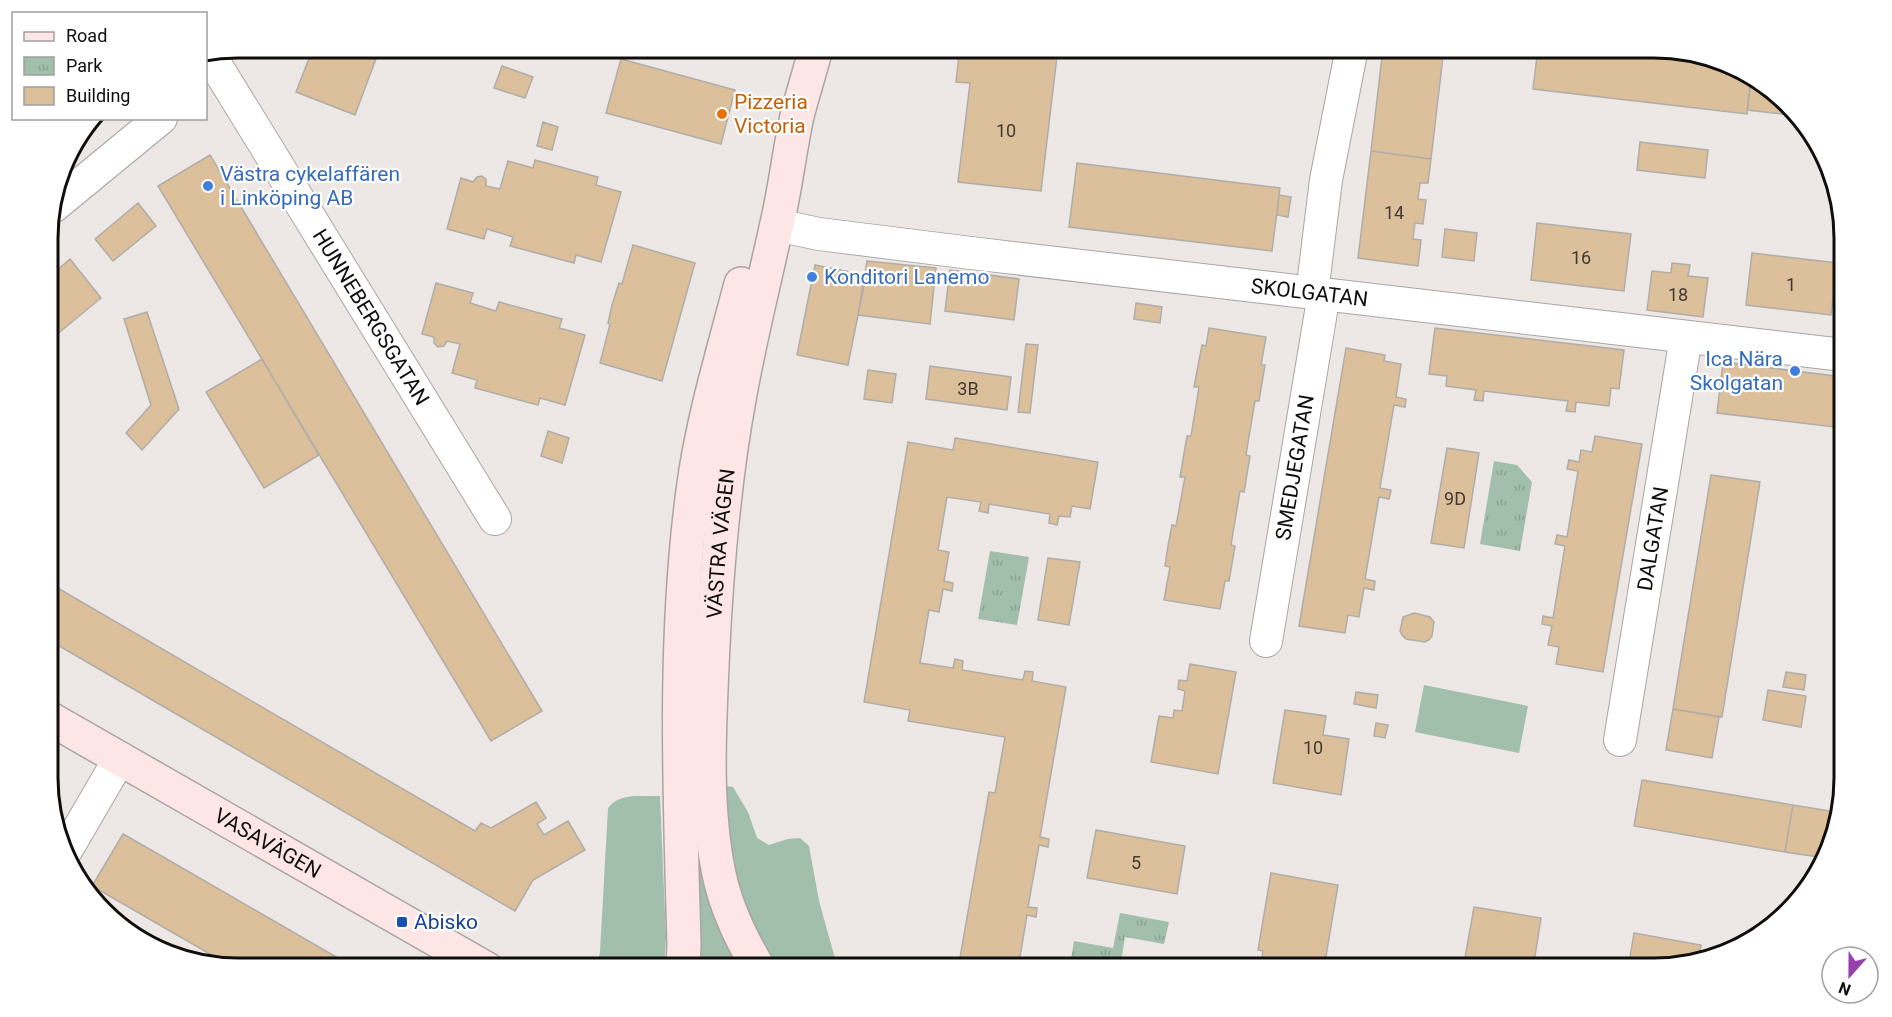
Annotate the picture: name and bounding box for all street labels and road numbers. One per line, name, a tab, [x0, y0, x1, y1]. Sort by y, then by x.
street label: HUNNEBERGSGATAN	[308, 225, 434, 410]
street label: SKOLGATAN	[1250, 274, 1369, 311]
street label: SMEDJEGATAN	[1271, 393, 1319, 542]
street label: VÄSTRA VÄGEN	[702, 467, 740, 619]
street label: DALGATAN	[1633, 485, 1673, 592]
street label: VASAVÄGEN	[210, 803, 325, 883]

